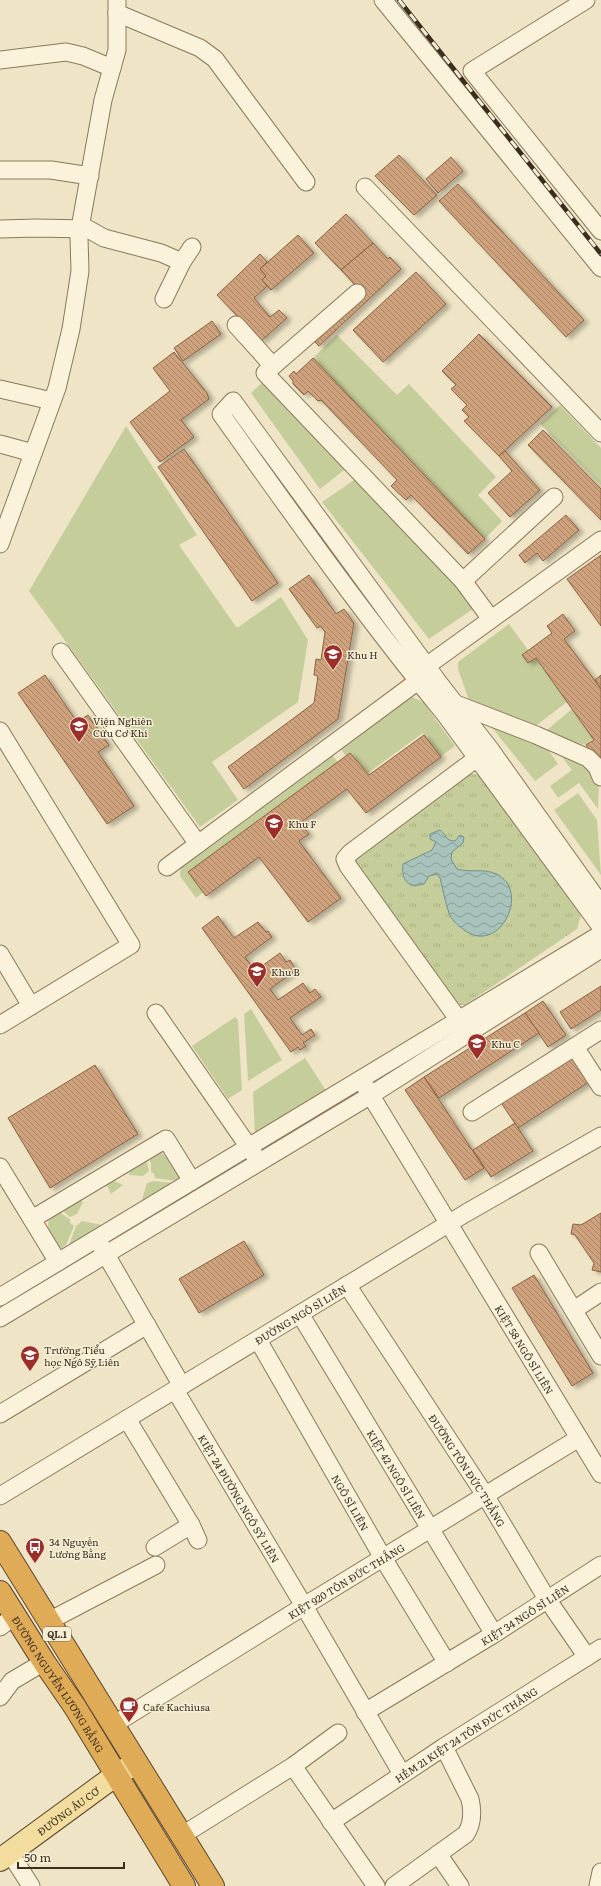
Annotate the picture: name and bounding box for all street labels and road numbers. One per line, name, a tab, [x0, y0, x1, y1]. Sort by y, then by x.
street label: ĐƯỜNG NGÔ SĨ LIÊN	[251, 1280, 349, 1347]
street label: KIỆT 58 NGÔ SĨ LIÊN	[492, 1302, 558, 1397]
street label: ĐƯỜNG TÔN ĐỨC THẮNG	[426, 1411, 510, 1530]
street label: KIỆT 42 NGÔ SĨ LIÊN	[364, 1426, 430, 1522]
street label: KIỆT 24 ĐƯỜNG NGÔ SỸ LIÊN	[195, 1431, 284, 1565]
street label: NGÔ SĨ LIÊN	[329, 1471, 373, 1533]
street label: KIỆT 920 TÔN ĐỨC THẮNG	[285, 1539, 407, 1622]
street label: KIỆT 34 NGÔ SĨ LIÊN	[477, 1580, 572, 1648]
street label: ĐƯỜNG NGUYỄN LƯƠNG BẰNG	[9, 1613, 108, 1755]
road number: QL.1	[43, 1627, 71, 1641]
street label: HẺM 21 KIỆT 24 TÔN ĐỨC THẮNG	[391, 1682, 540, 1785]
street label: ĐƯỜNG ÂU CƠ	[33, 1782, 103, 1838]

